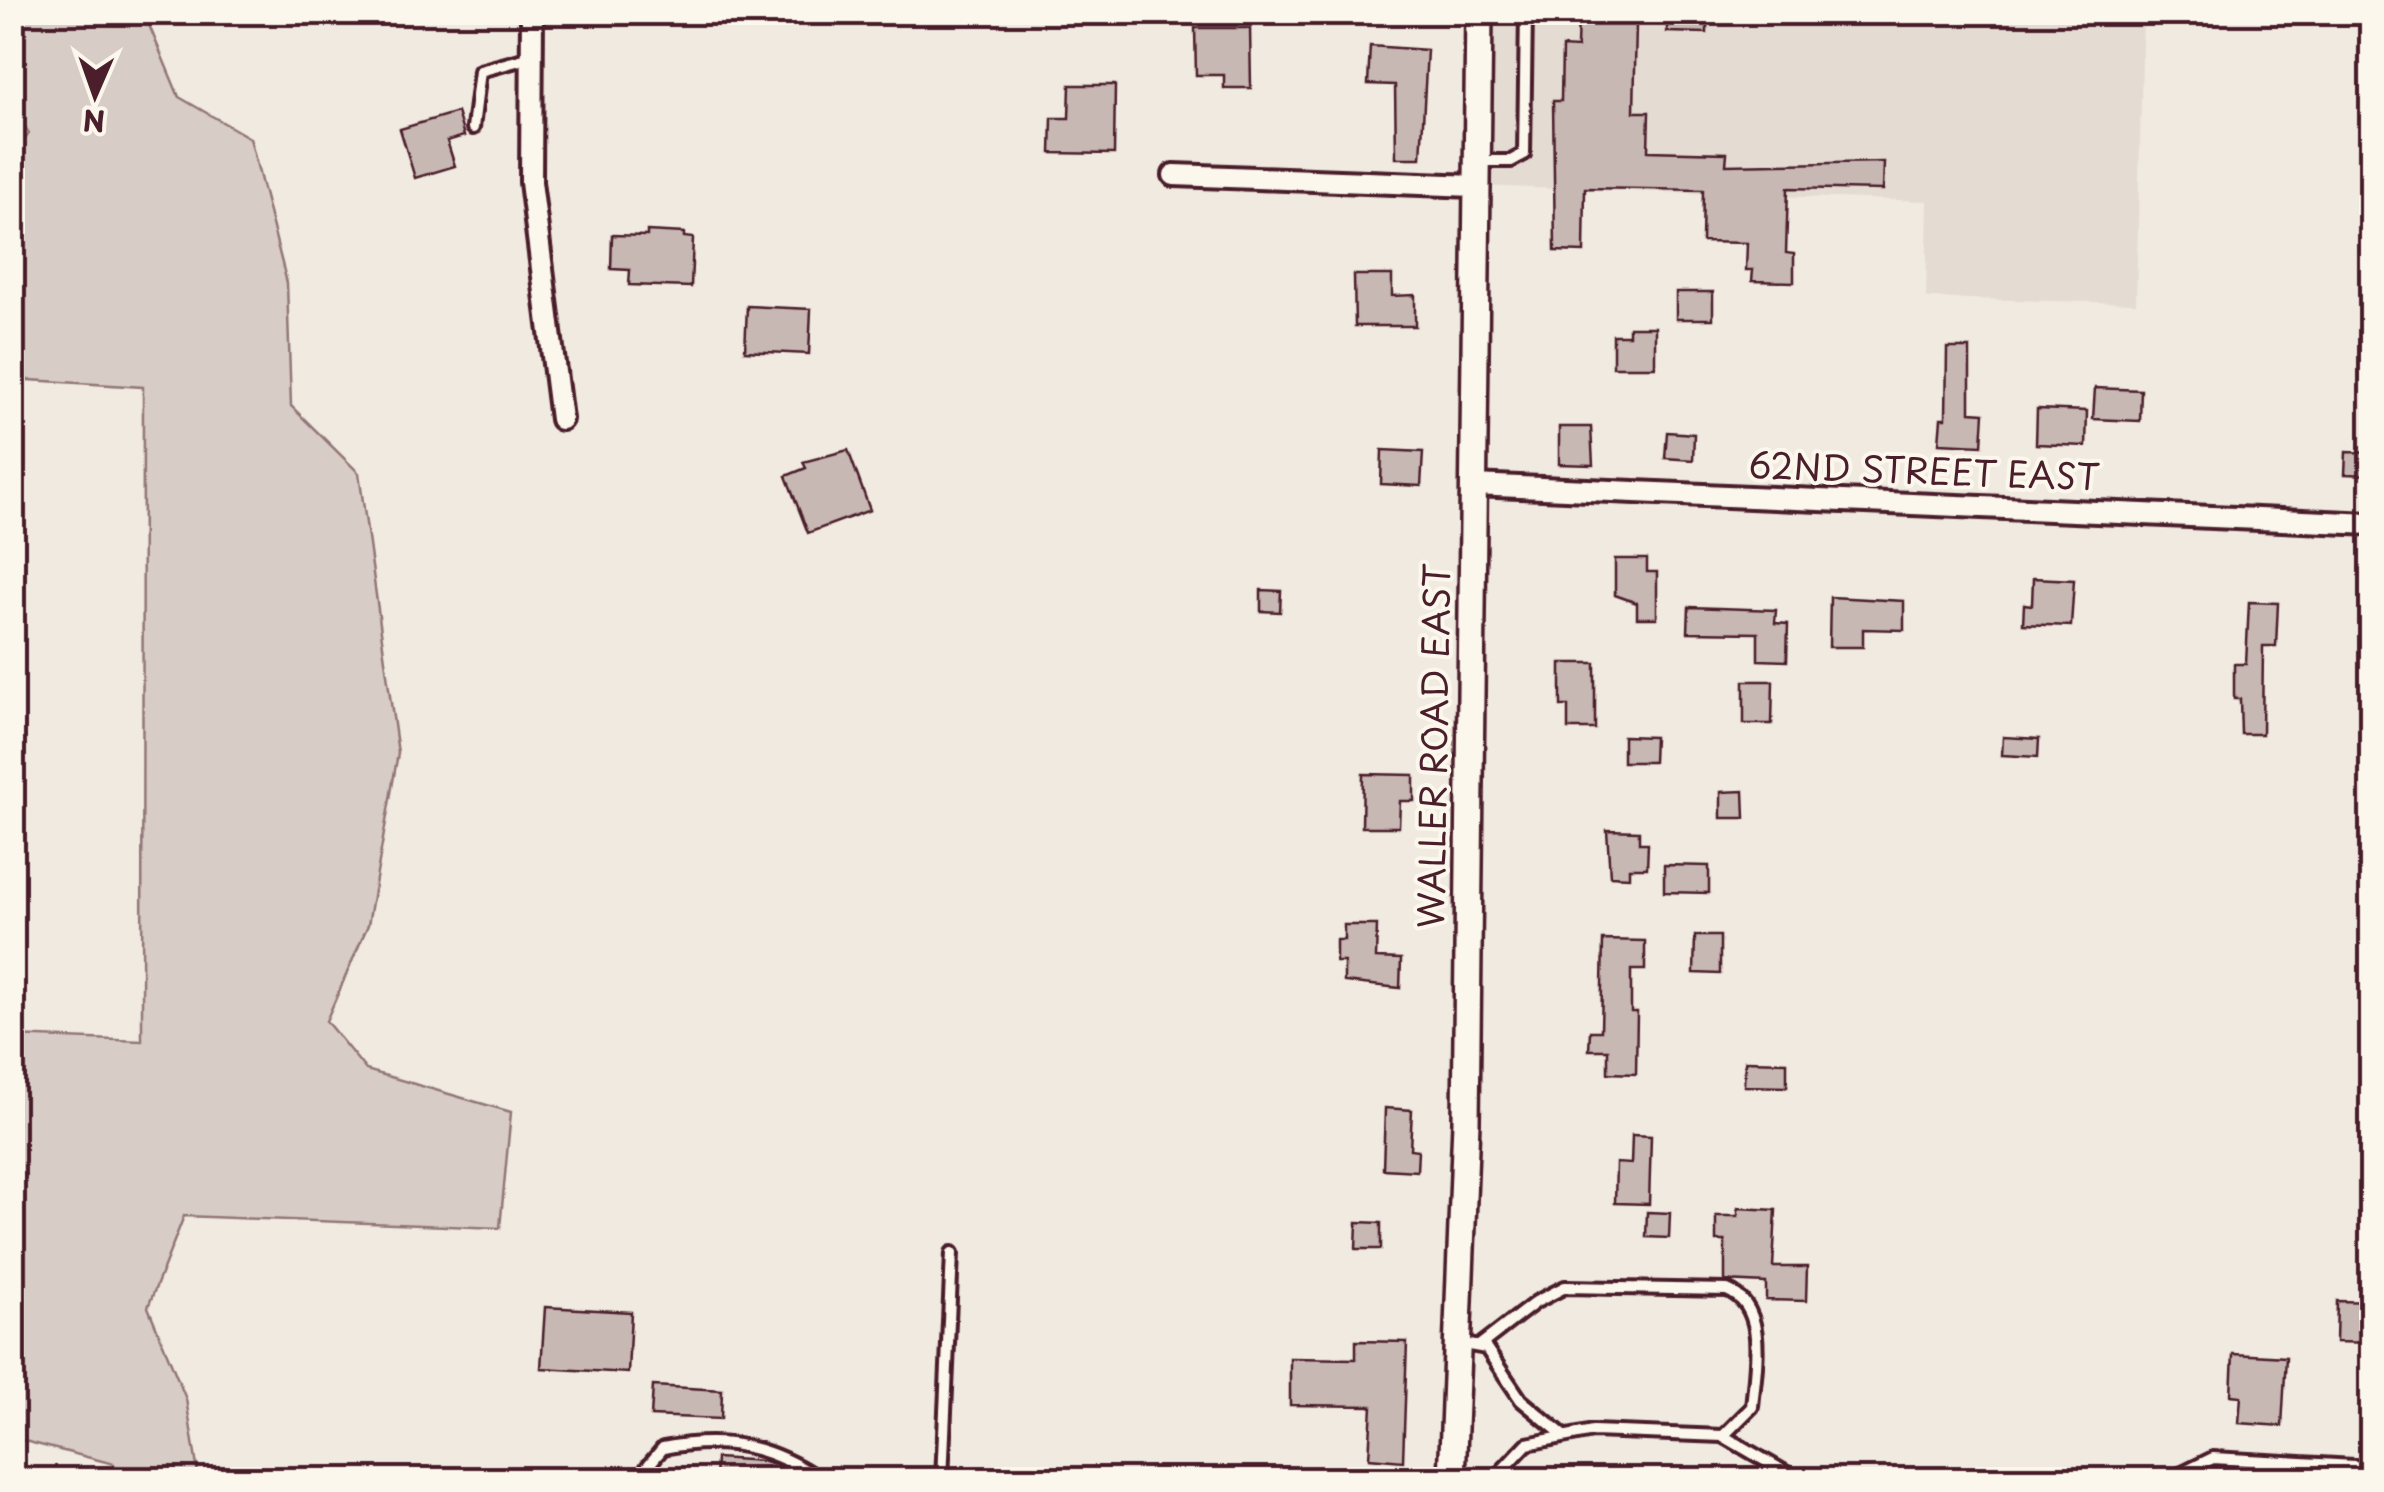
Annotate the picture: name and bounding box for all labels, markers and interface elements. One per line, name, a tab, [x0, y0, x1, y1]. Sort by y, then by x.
north arrow	[45, 45, 145, 145]
text: N	[82, 100, 106, 143]
street label: 62ND STREET EAST	[1748, 437, 2101, 502]
street label: WALLER ROAD EAST	[1403, 563, 1462, 929]

